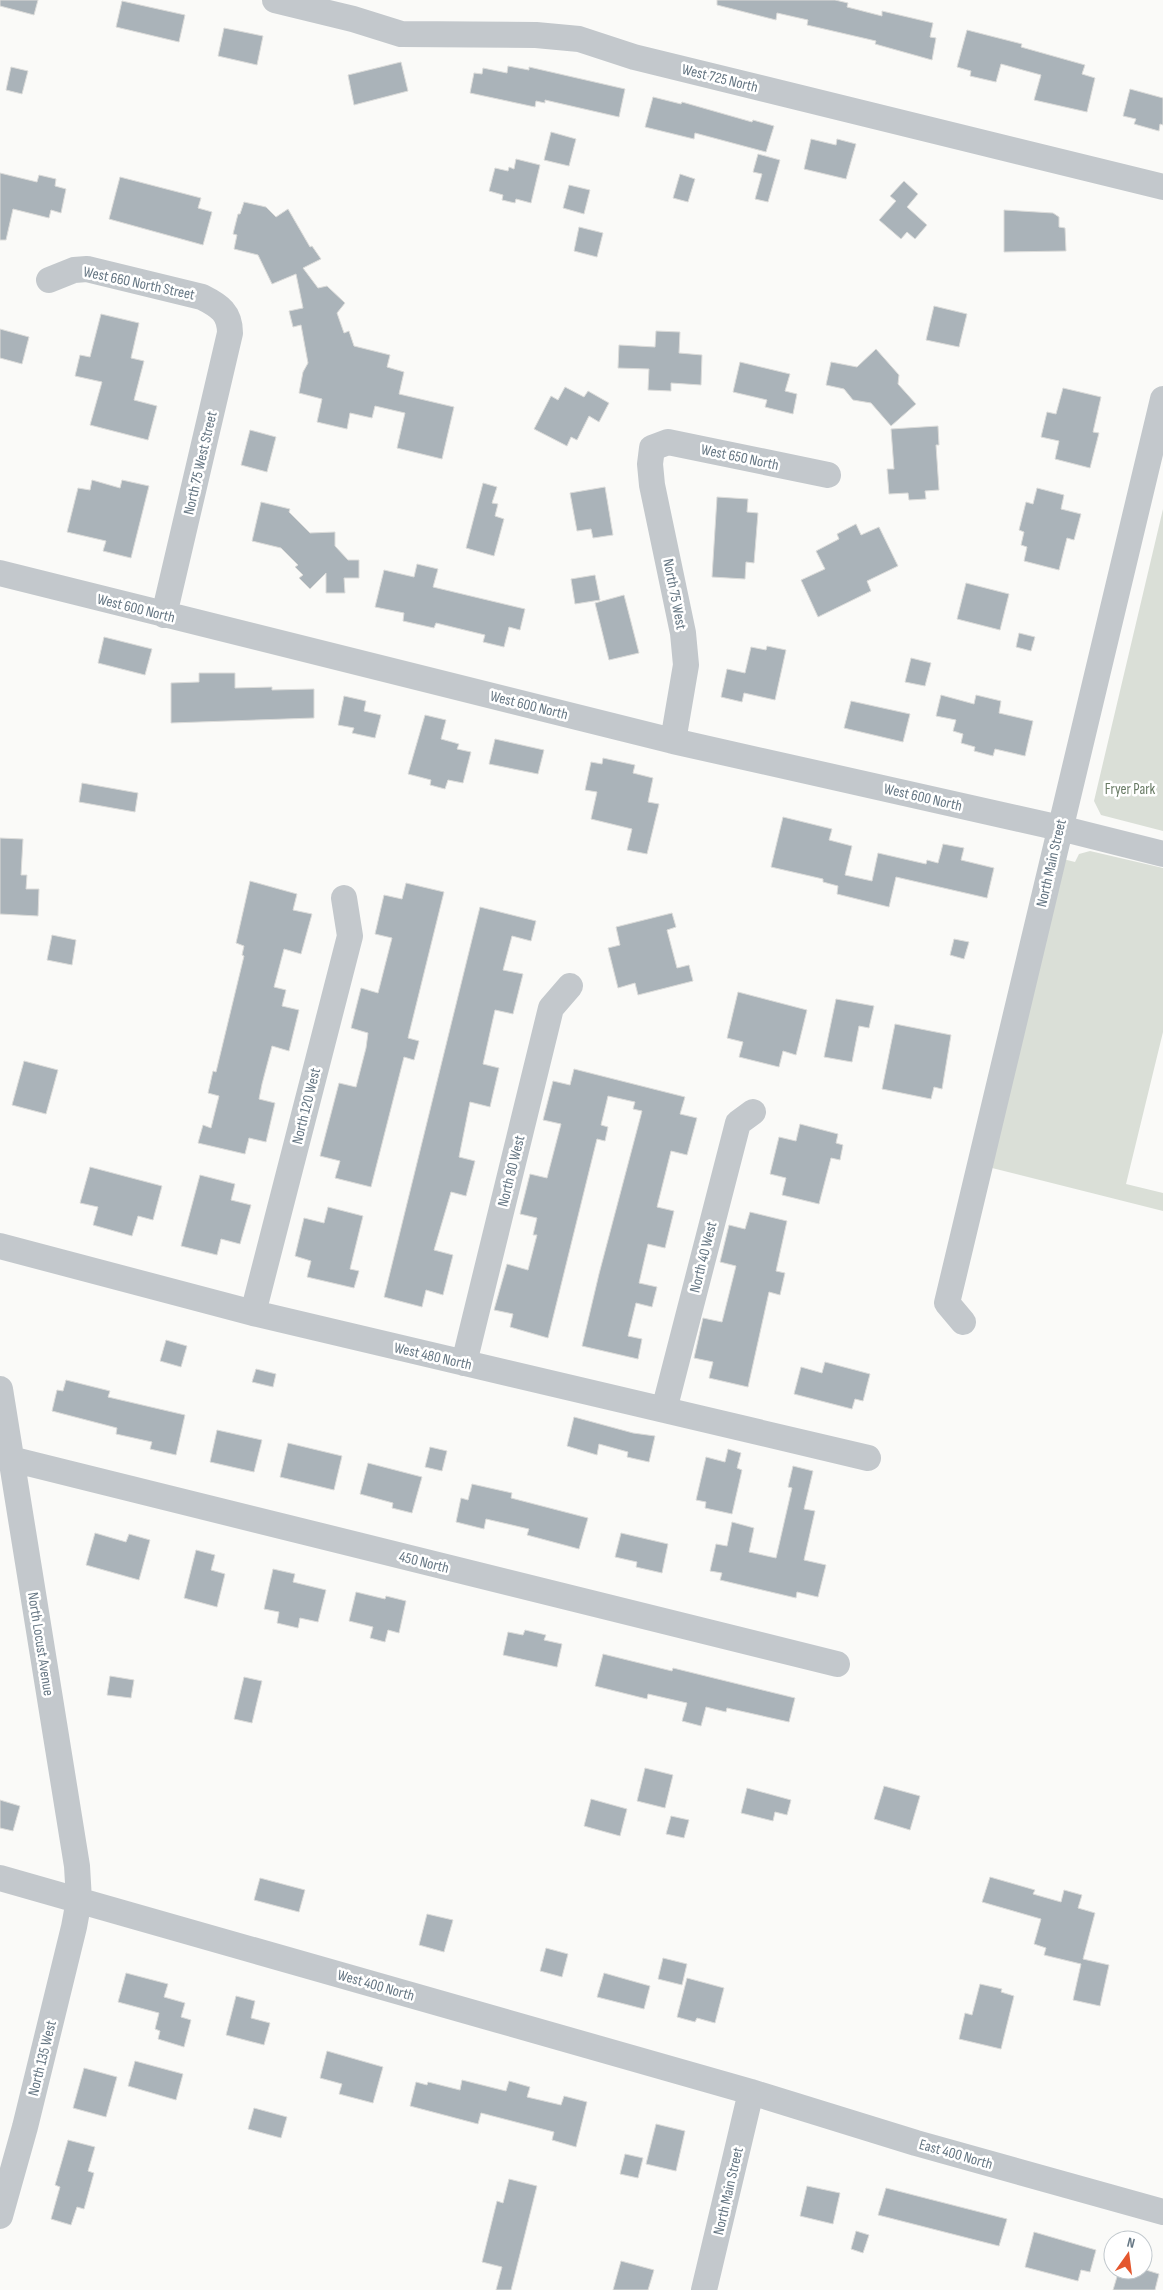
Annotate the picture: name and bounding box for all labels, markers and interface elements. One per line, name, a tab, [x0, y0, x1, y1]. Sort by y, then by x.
street label: West 725 North	[680, 60, 760, 97]
street label: West 660 North Street	[81, 262, 197, 305]
street label: North 75 West Street	[179, 409, 222, 517]
street label: West 650 North	[699, 440, 780, 475]
street label: North 75 West	[658, 557, 691, 631]
street label: West 600 North	[95, 590, 177, 627]
street label: West 600 North	[488, 687, 570, 724]
street label: West 600 North	[882, 779, 964, 816]
park label: Fryer Park	[1105, 780, 1155, 799]
street label: North Main Street	[1032, 817, 1071, 909]
street label: North 120 West	[288, 1066, 325, 1146]
street label: North 80 West	[493, 1133, 530, 1209]
street label: North 40 West	[685, 1219, 722, 1295]
street label: West 480 North	[392, 1338, 474, 1375]
street label: 450 North	[397, 1547, 451, 1578]
street label: North Locust Avenue	[23, 1591, 58, 1697]
street label: West 400 North	[335, 1965, 417, 2006]
street label: North 135 West	[24, 2018, 61, 2098]
street label: East 400 North	[917, 2135, 995, 2174]
street label: North Main Street	[709, 2145, 748, 2237]
north arrow	[1103, 2230, 1153, 2280]
text: N	[1125, 2234, 1137, 2252]

